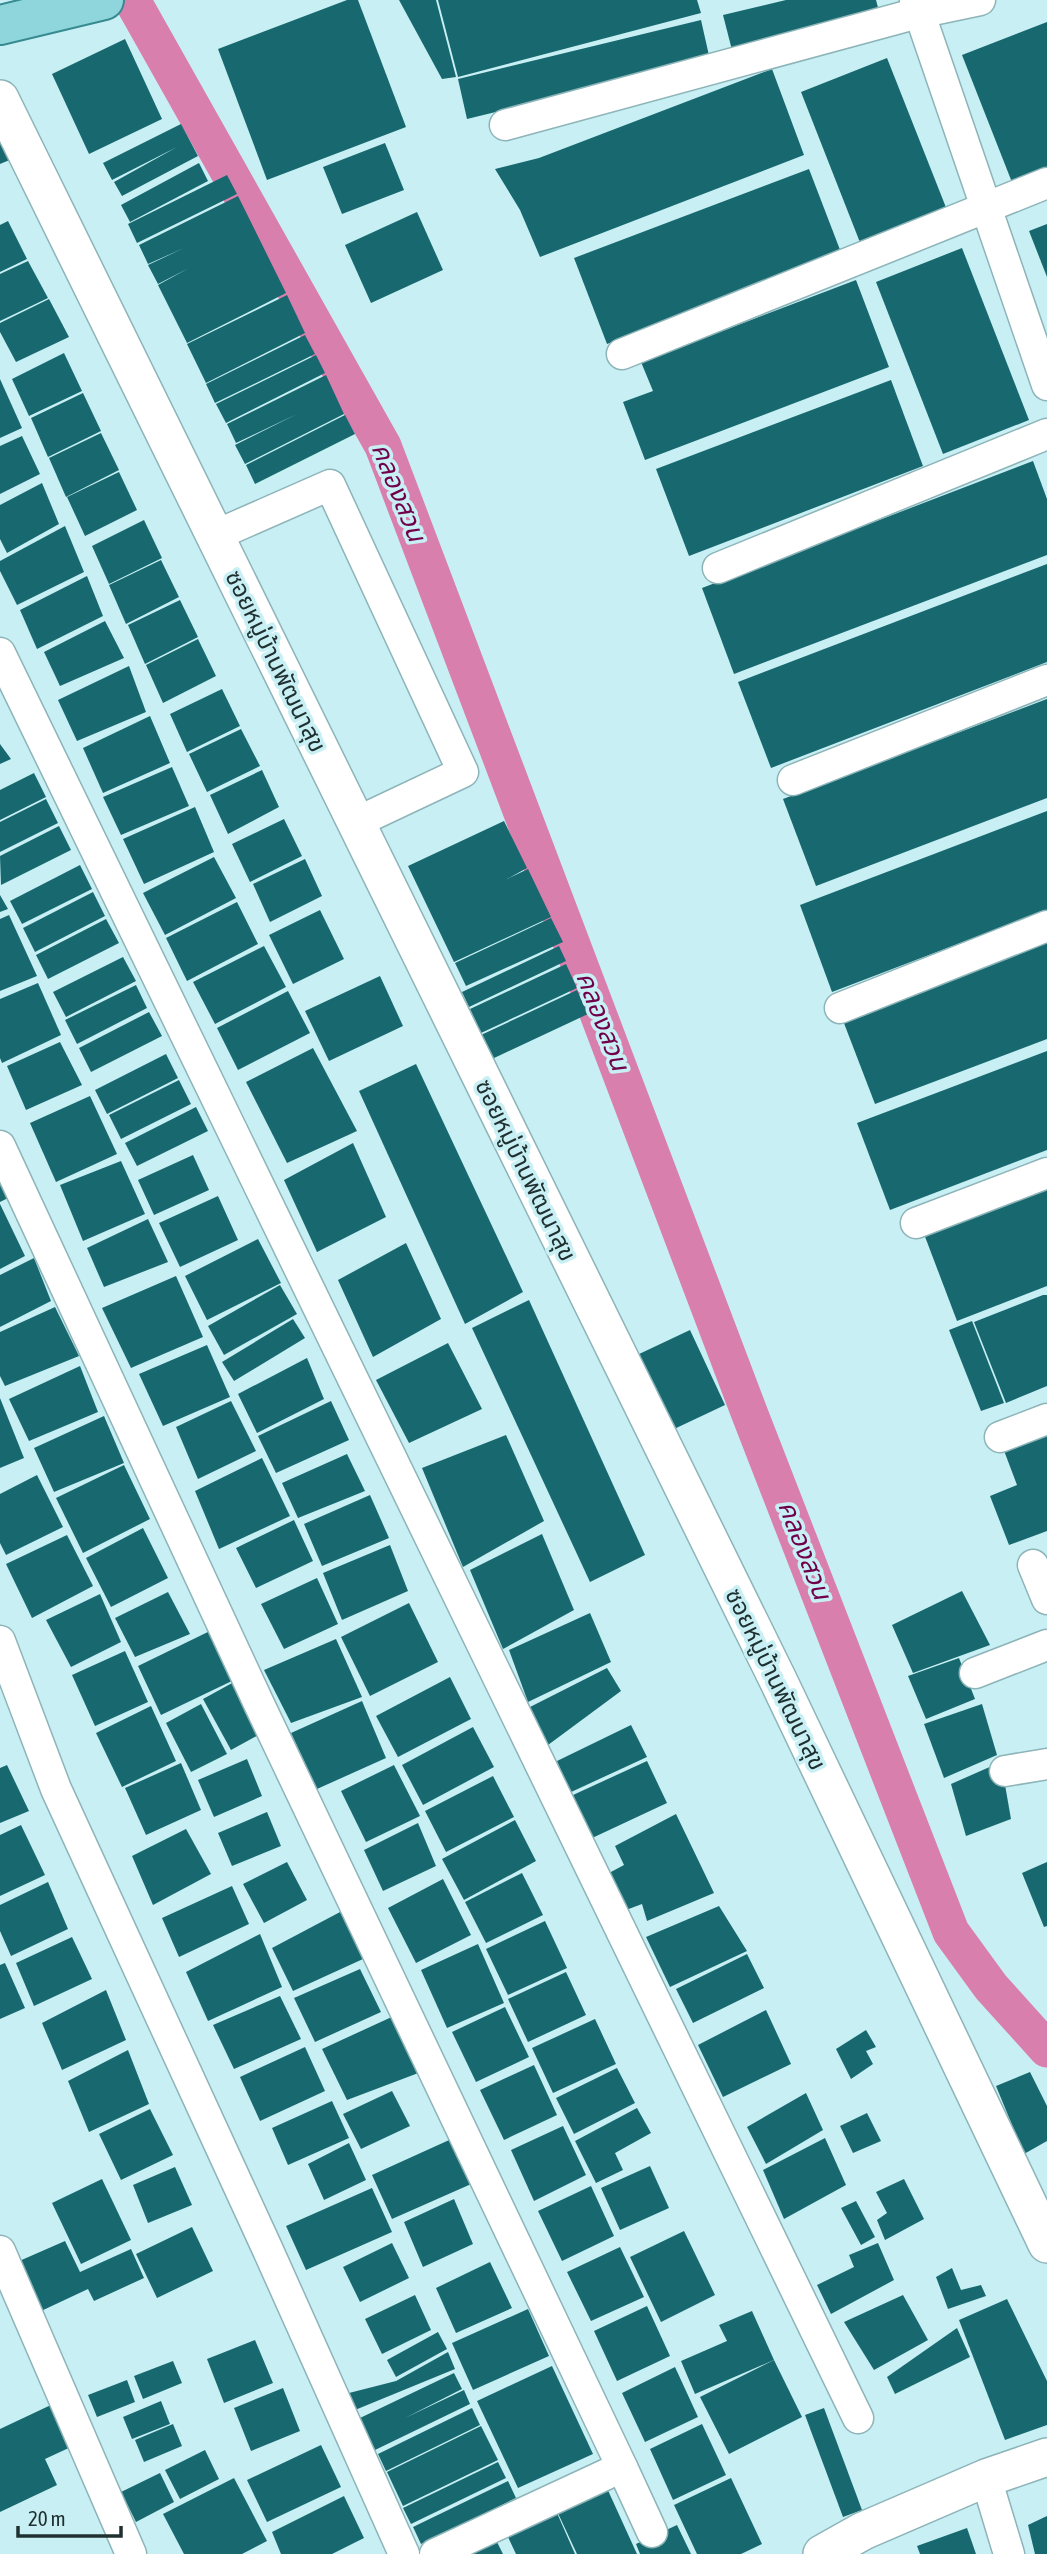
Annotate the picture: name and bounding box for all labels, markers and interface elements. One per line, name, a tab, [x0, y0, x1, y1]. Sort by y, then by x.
water label: คลองสวน	[366, 438, 433, 547]
street label: ซอยหมู่บ้านพัฒนาสุข	[218, 566, 332, 757]
water label: คลองสวน	[570, 967, 636, 1077]
street label: ซอยหมู่บ้านพัฒนาสุข	[468, 1075, 582, 1266]
water label: คลองสวน	[772, 1496, 838, 1606]
street label: ซอยหมู่บ้านพัฒนาสุข	[718, 1584, 832, 1775]
scale bar	[18, 2494, 121, 2538]
text: 20 m	[28, 2506, 66, 2530]

